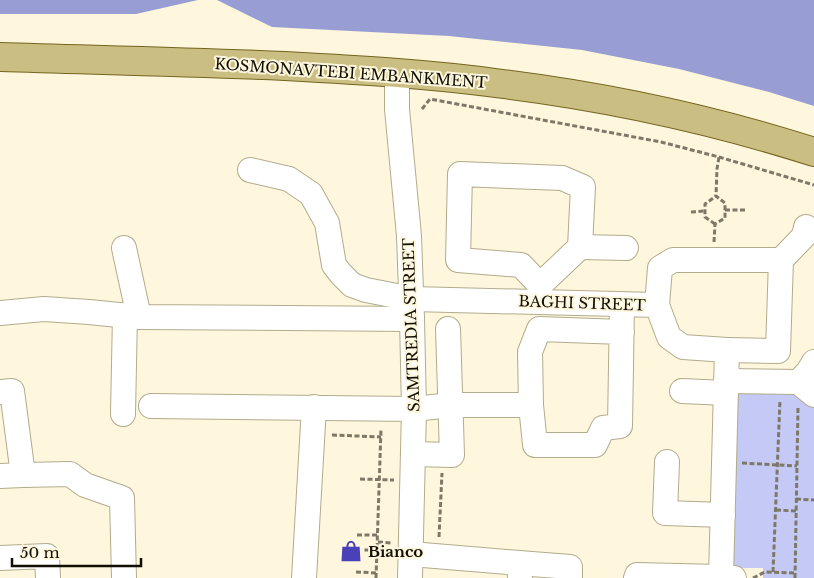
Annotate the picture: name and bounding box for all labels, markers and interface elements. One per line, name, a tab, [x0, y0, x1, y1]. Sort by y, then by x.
street label: KOSMONAVTEBI EMBANKMENT	[214, 54, 488, 92]
street label: SAMTREDIA STREET	[398, 238, 424, 412]
street label: BAGHI STREET	[518, 291, 646, 315]
scale bar	[12, 536, 141, 568]
shop icon: Bianco	[338, 538, 364, 564]
place label: Bianco	[368, 542, 423, 561]
text: 50 m	[20, 543, 60, 562]

